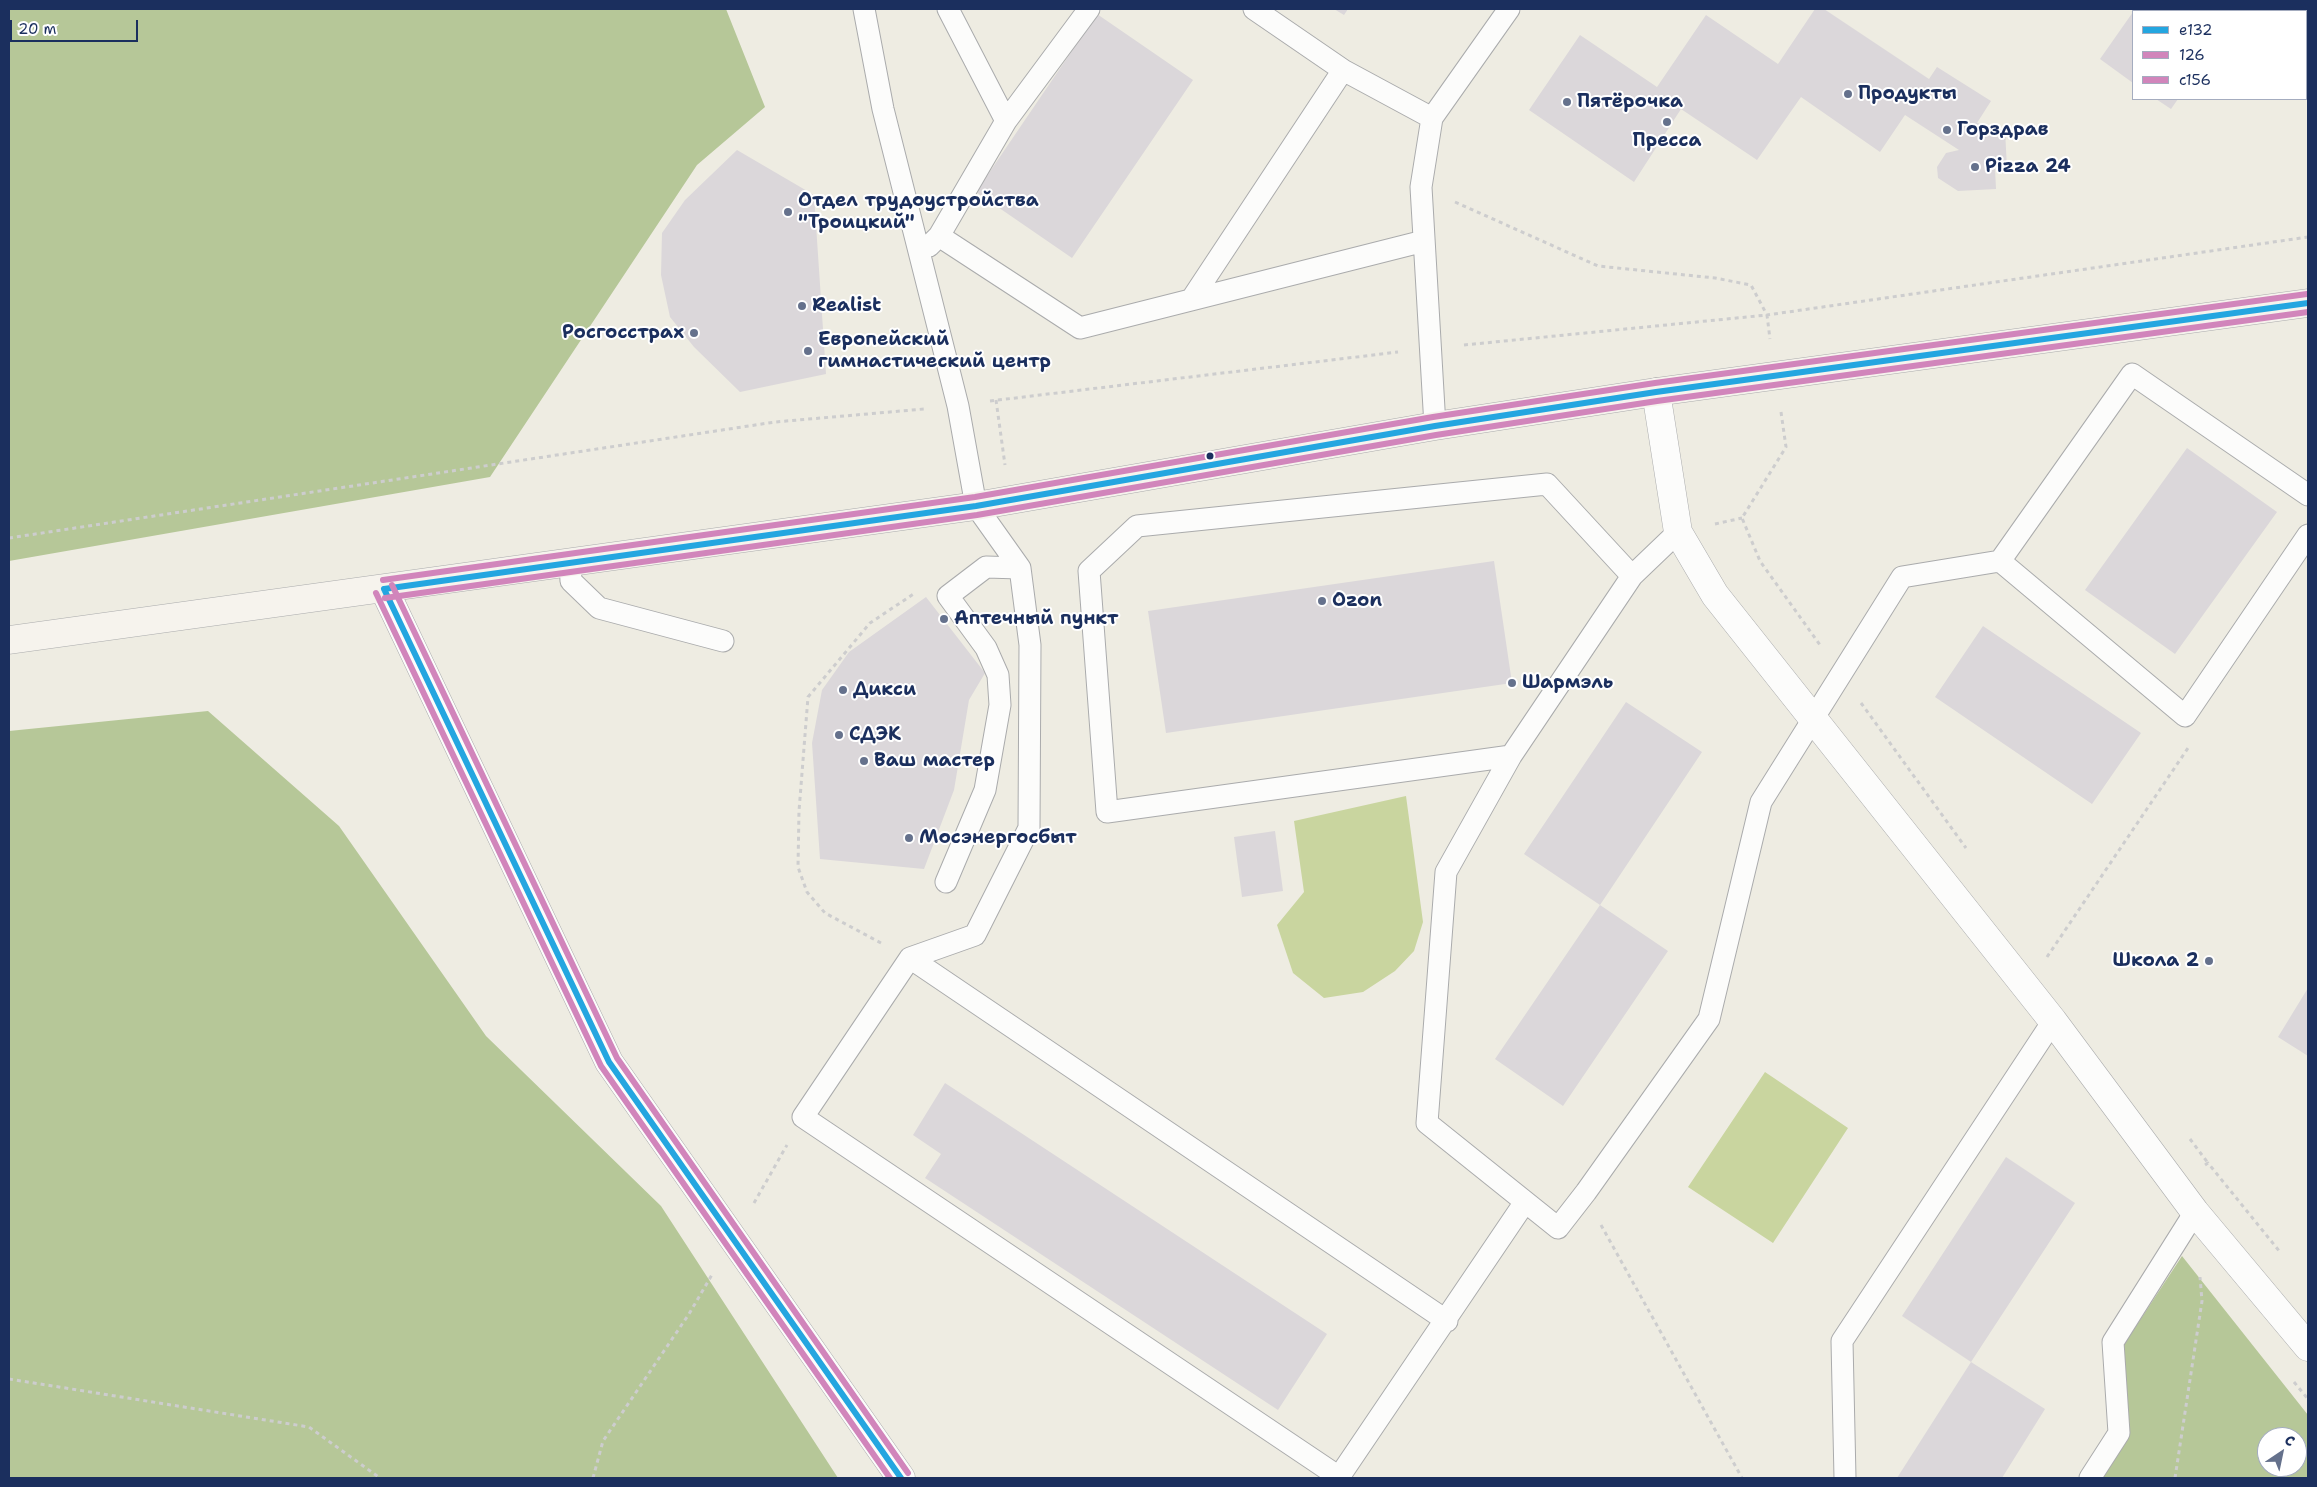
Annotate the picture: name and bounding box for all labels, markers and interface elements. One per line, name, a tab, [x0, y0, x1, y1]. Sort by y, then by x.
scale bar	[12, 10, 140, 42]
legend	[2132, 10, 2307, 100]
text: 20 m	[18, 19, 57, 39]
text: е132	[2179, 20, 2213, 40]
text: 126	[2179, 45, 2205, 65]
text: с156	[2179, 70, 2211, 90]
place label: Продукты	[1858, 83, 1957, 105]
marker: Продукты	[1842, 88, 1854, 100]
place label: Пятёрочка	[1577, 91, 1683, 113]
marker: Пятёрочка	[1561, 96, 1573, 108]
marker: Пресса	[1661, 116, 1673, 128]
place label: Горздрав	[1957, 119, 2048, 141]
marker: Горздрав	[1941, 124, 1953, 136]
place label: Пресса	[1633, 130, 1701, 152]
place label: Pizza 24	[1985, 156, 2071, 178]
marker: Pizza 24	[1969, 161, 1981, 173]
place label: Отдел трудоустройства "Троицкий"	[798, 190, 1039, 234]
marker: Отдел трудоустройства "Троицкий"	[782, 206, 794, 218]
place label: Realist	[812, 295, 881, 317]
marker: Realist	[796, 300, 808, 312]
place label: Росгосстрах	[562, 322, 684, 344]
marker: Росгосстрах	[688, 327, 700, 339]
place label: Европейский гимнастический центр	[818, 329, 1051, 373]
marker: Европейский гимнастический центр	[802, 345, 814, 357]
unlabelled marker	[1205, 451, 1215, 461]
place label: Ozon	[1332, 590, 1382, 612]
marker: Ozon	[1316, 595, 1328, 607]
place label: Аптечный пункт	[954, 608, 1118, 630]
marker: Аптечный пункт	[938, 613, 950, 625]
place label: Шармэль	[1522, 672, 1613, 694]
marker: Шармэль	[1506, 677, 1518, 689]
place label: Дикси	[853, 679, 916, 701]
marker: Дикси	[837, 684, 849, 696]
place label: СДЭК	[849, 724, 901, 746]
marker: СДЭК	[833, 729, 845, 741]
place label: Ваш мастер	[874, 750, 995, 772]
marker: Ваш мастер	[858, 755, 870, 767]
place label: Мосэнергосбыт	[919, 827, 1077, 849]
marker: Мосэнергосбыт	[903, 832, 915, 844]
place label: Школа 2	[2113, 950, 2199, 972]
marker: Школа 2	[2203, 955, 2215, 967]
north arrow	[2257, 1427, 2307, 1477]
text: С	[2281, 1431, 2298, 1450]

